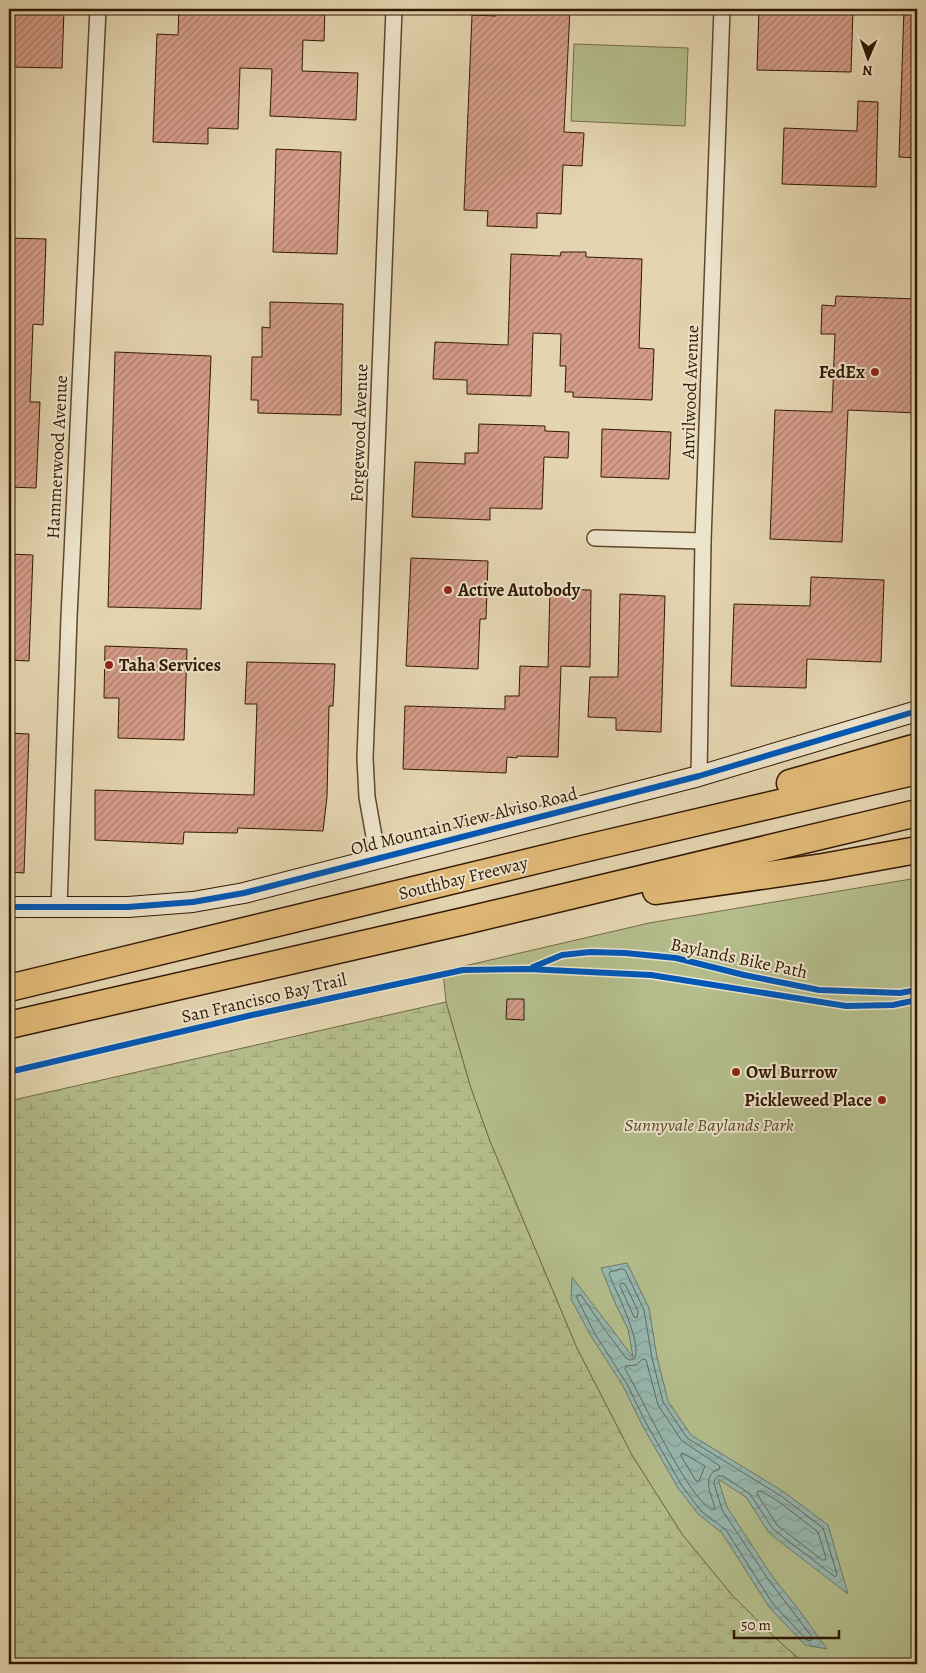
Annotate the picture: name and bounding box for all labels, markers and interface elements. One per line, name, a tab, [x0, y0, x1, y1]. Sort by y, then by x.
north arrow	[844, 32, 894, 82]
text: N	[862, 61, 873, 80]
street label: Anvilwood Avenue	[676, 324, 704, 461]
place label: FedEx	[819, 360, 865, 384]
street label: Forgewood Avenue	[345, 363, 373, 503]
marker: FedEx	[869, 366, 881, 378]
street label: Hammerwood Avenue	[41, 375, 73, 539]
place label: Active Autobody	[457, 578, 581, 602]
marker: Active Autobody	[442, 584, 454, 596]
place label: Taha Services	[119, 653, 221, 677]
marker: Taha Services	[103, 659, 115, 671]
street label: Old Mountain View-Alviso Road	[348, 781, 580, 861]
street label: Southbay Freeway	[396, 850, 531, 906]
street label: Baylands Bike Path	[668, 932, 810, 984]
street label: San Francisco Bay Trail	[179, 967, 350, 1029]
place label: Owl Burrow	[746, 1060, 838, 1084]
marker: Owl Burrow	[730, 1066, 742, 1078]
place label: Pickleweed Place	[744, 1088, 872, 1112]
marker: Pickleweed Place	[876, 1094, 888, 1106]
park label: Sunnyvale Baylands Park	[624, 1113, 794, 1137]
scale bar	[734, 1608, 838, 1640]
text: 50 m	[741, 1615, 771, 1635]

